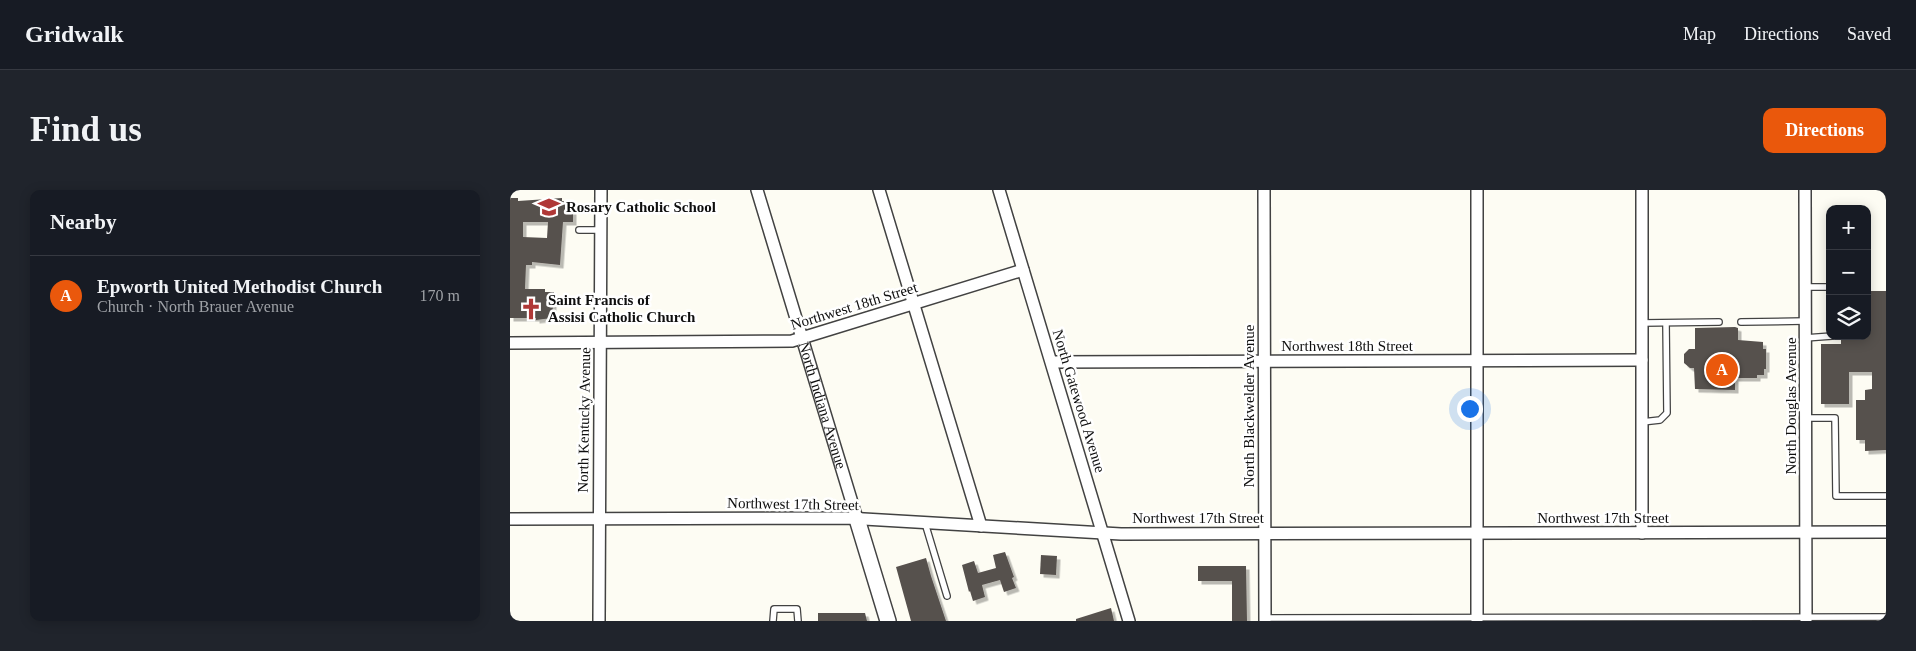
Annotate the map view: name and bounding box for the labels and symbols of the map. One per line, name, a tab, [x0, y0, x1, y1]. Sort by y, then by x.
school or university icon: Rosary Catholic School	[536, 194, 562, 220]
place label: Rosary Catholic School	[566, 199, 716, 215]
street label: Northwest 18th Street	[789, 279, 920, 333]
place label: Saint Francis of Assisi Catholic Church	[548, 292, 696, 325]
church icon: Saint Francis of Assisi Catholic Church	[518, 296, 544, 322]
street label: North Blackwelder Avenue	[1241, 324, 1257, 488]
street label: North Gatewood Avenue	[1050, 327, 1109, 475]
street label: North Douglas Avenue	[1783, 337, 1799, 475]
street label: Northwest 18th Street	[1281, 338, 1414, 354]
street label: North Indiana Avenue	[796, 340, 849, 471]
street label: North Kentucky Avenue	[575, 347, 593, 493]
pin: A	[1706, 351, 1738, 389]
your location	[1457, 396, 1483, 422]
street label: Northwest 17th Street	[727, 495, 860, 513]
street label: Northwest 17th Street	[1132, 510, 1265, 526]
street label: Northwest 17th Street	[1537, 510, 1670, 526]

